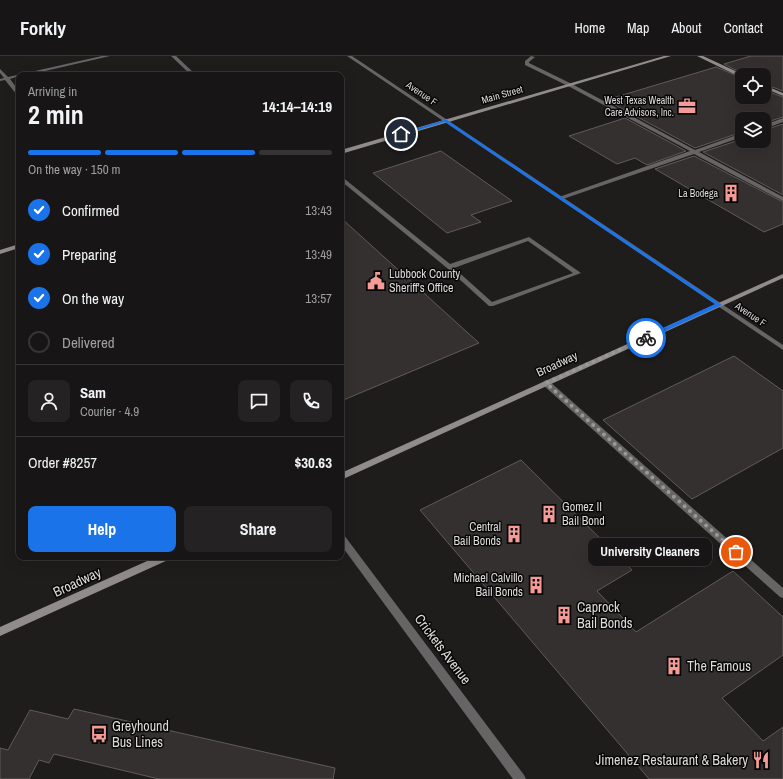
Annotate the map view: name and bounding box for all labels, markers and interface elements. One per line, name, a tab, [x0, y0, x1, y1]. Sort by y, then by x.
text: Forkly	[20, 15, 66, 41]
text: Home	[574, 19, 605, 37]
text: Map	[627, 19, 649, 37]
text: About	[671, 19, 701, 37]
text: Contact	[723, 19, 763, 37]
map controls	[735, 68, 771, 148]
button: locate	[735, 68, 771, 104]
street label: Avenue F	[403, 78, 440, 109]
street label: Main Street	[480, 82, 525, 107]
text: Arriving in	[28, 83, 77, 100]
place label: West Texas Wealth Care Advisors, Inc.	[604, 94, 674, 119]
text: 14:14–14:19	[262, 96, 332, 117]
office icon: West Texas Wealth Care Advisors, Inc.	[677, 96, 697, 116]
text: 2 min	[28, 97, 84, 132]
button: layers	[735, 112, 771, 148]
pin	[384, 117, 418, 151]
icon: home	[390, 123, 412, 145]
text: On the way · 150 m	[28, 161, 120, 178]
building icon: La Bodega	[721, 183, 741, 203]
place label: La Bodega	[678, 187, 718, 200]
icon: check	[28, 199, 50, 221]
text: Confirmed	[62, 200, 119, 221]
text: 13:43	[305, 202, 332, 219]
icon: check	[28, 243, 50, 265]
text: Preparing	[62, 244, 116, 265]
text: 13:49	[305, 246, 332, 263]
place label: Lubbock County Sheriff's Office	[389, 266, 460, 296]
public building icon: Lubbock County Sheriff's Office	[366, 271, 386, 291]
icon: check	[28, 287, 50, 309]
text: On the way	[62, 288, 124, 309]
text: 13:57	[305, 290, 332, 307]
street label: Avenue F	[732, 299, 769, 330]
courier	[626, 318, 666, 358]
icon: bike	[635, 327, 657, 349]
text: Delivered	[62, 332, 115, 353]
street label: Broadway	[534, 347, 580, 380]
button: person	[28, 380, 70, 422]
button: chat	[238, 380, 280, 422]
button: phone	[290, 380, 332, 422]
text: Sam	[80, 382, 106, 403]
text: Courier · 4.9	[80, 403, 139, 420]
text: Order #8257	[28, 452, 97, 473]
text: $30.63	[294, 452, 332, 473]
place label: Gomez II Bail Bond	[562, 499, 605, 529]
building icon: Gomez II Bail Bond	[539, 504, 559, 524]
button: Help	[28, 506, 176, 552]
button: Share	[184, 506, 332, 552]
place label: Central Bail Bonds	[453, 519, 501, 549]
building icon: Central Bail Bonds	[504, 524, 524, 544]
pin	[719, 535, 753, 569]
callout: University Cleaners	[588, 538, 712, 566]
icon: bag	[725, 541, 747, 563]
text: University Cleaners	[600, 543, 700, 560]
street label: Broadway	[50, 563, 104, 601]
place label: Michael Calvillo Bail Bonds	[454, 570, 523, 600]
building icon: Michael Calvillo Bail Bonds	[526, 575, 546, 595]
place label: Caprock Bail Bonds	[577, 598, 633, 632]
building icon: Caprock Bail Bonds	[554, 605, 574, 625]
street label: Crickets Avenue	[411, 610, 475, 688]
building icon: The Famous	[664, 656, 684, 676]
place label: The Famous	[687, 657, 751, 675]
place label: Greyhound Bus Lines	[112, 717, 169, 751]
bus stop icon: Greyhound Bus Lines	[89, 724, 109, 744]
restaurant icon: Jimenez Restaurant & Bakery	[751, 750, 771, 770]
place label: Jimenez Restaurant & Bakery	[595, 751, 748, 769]

